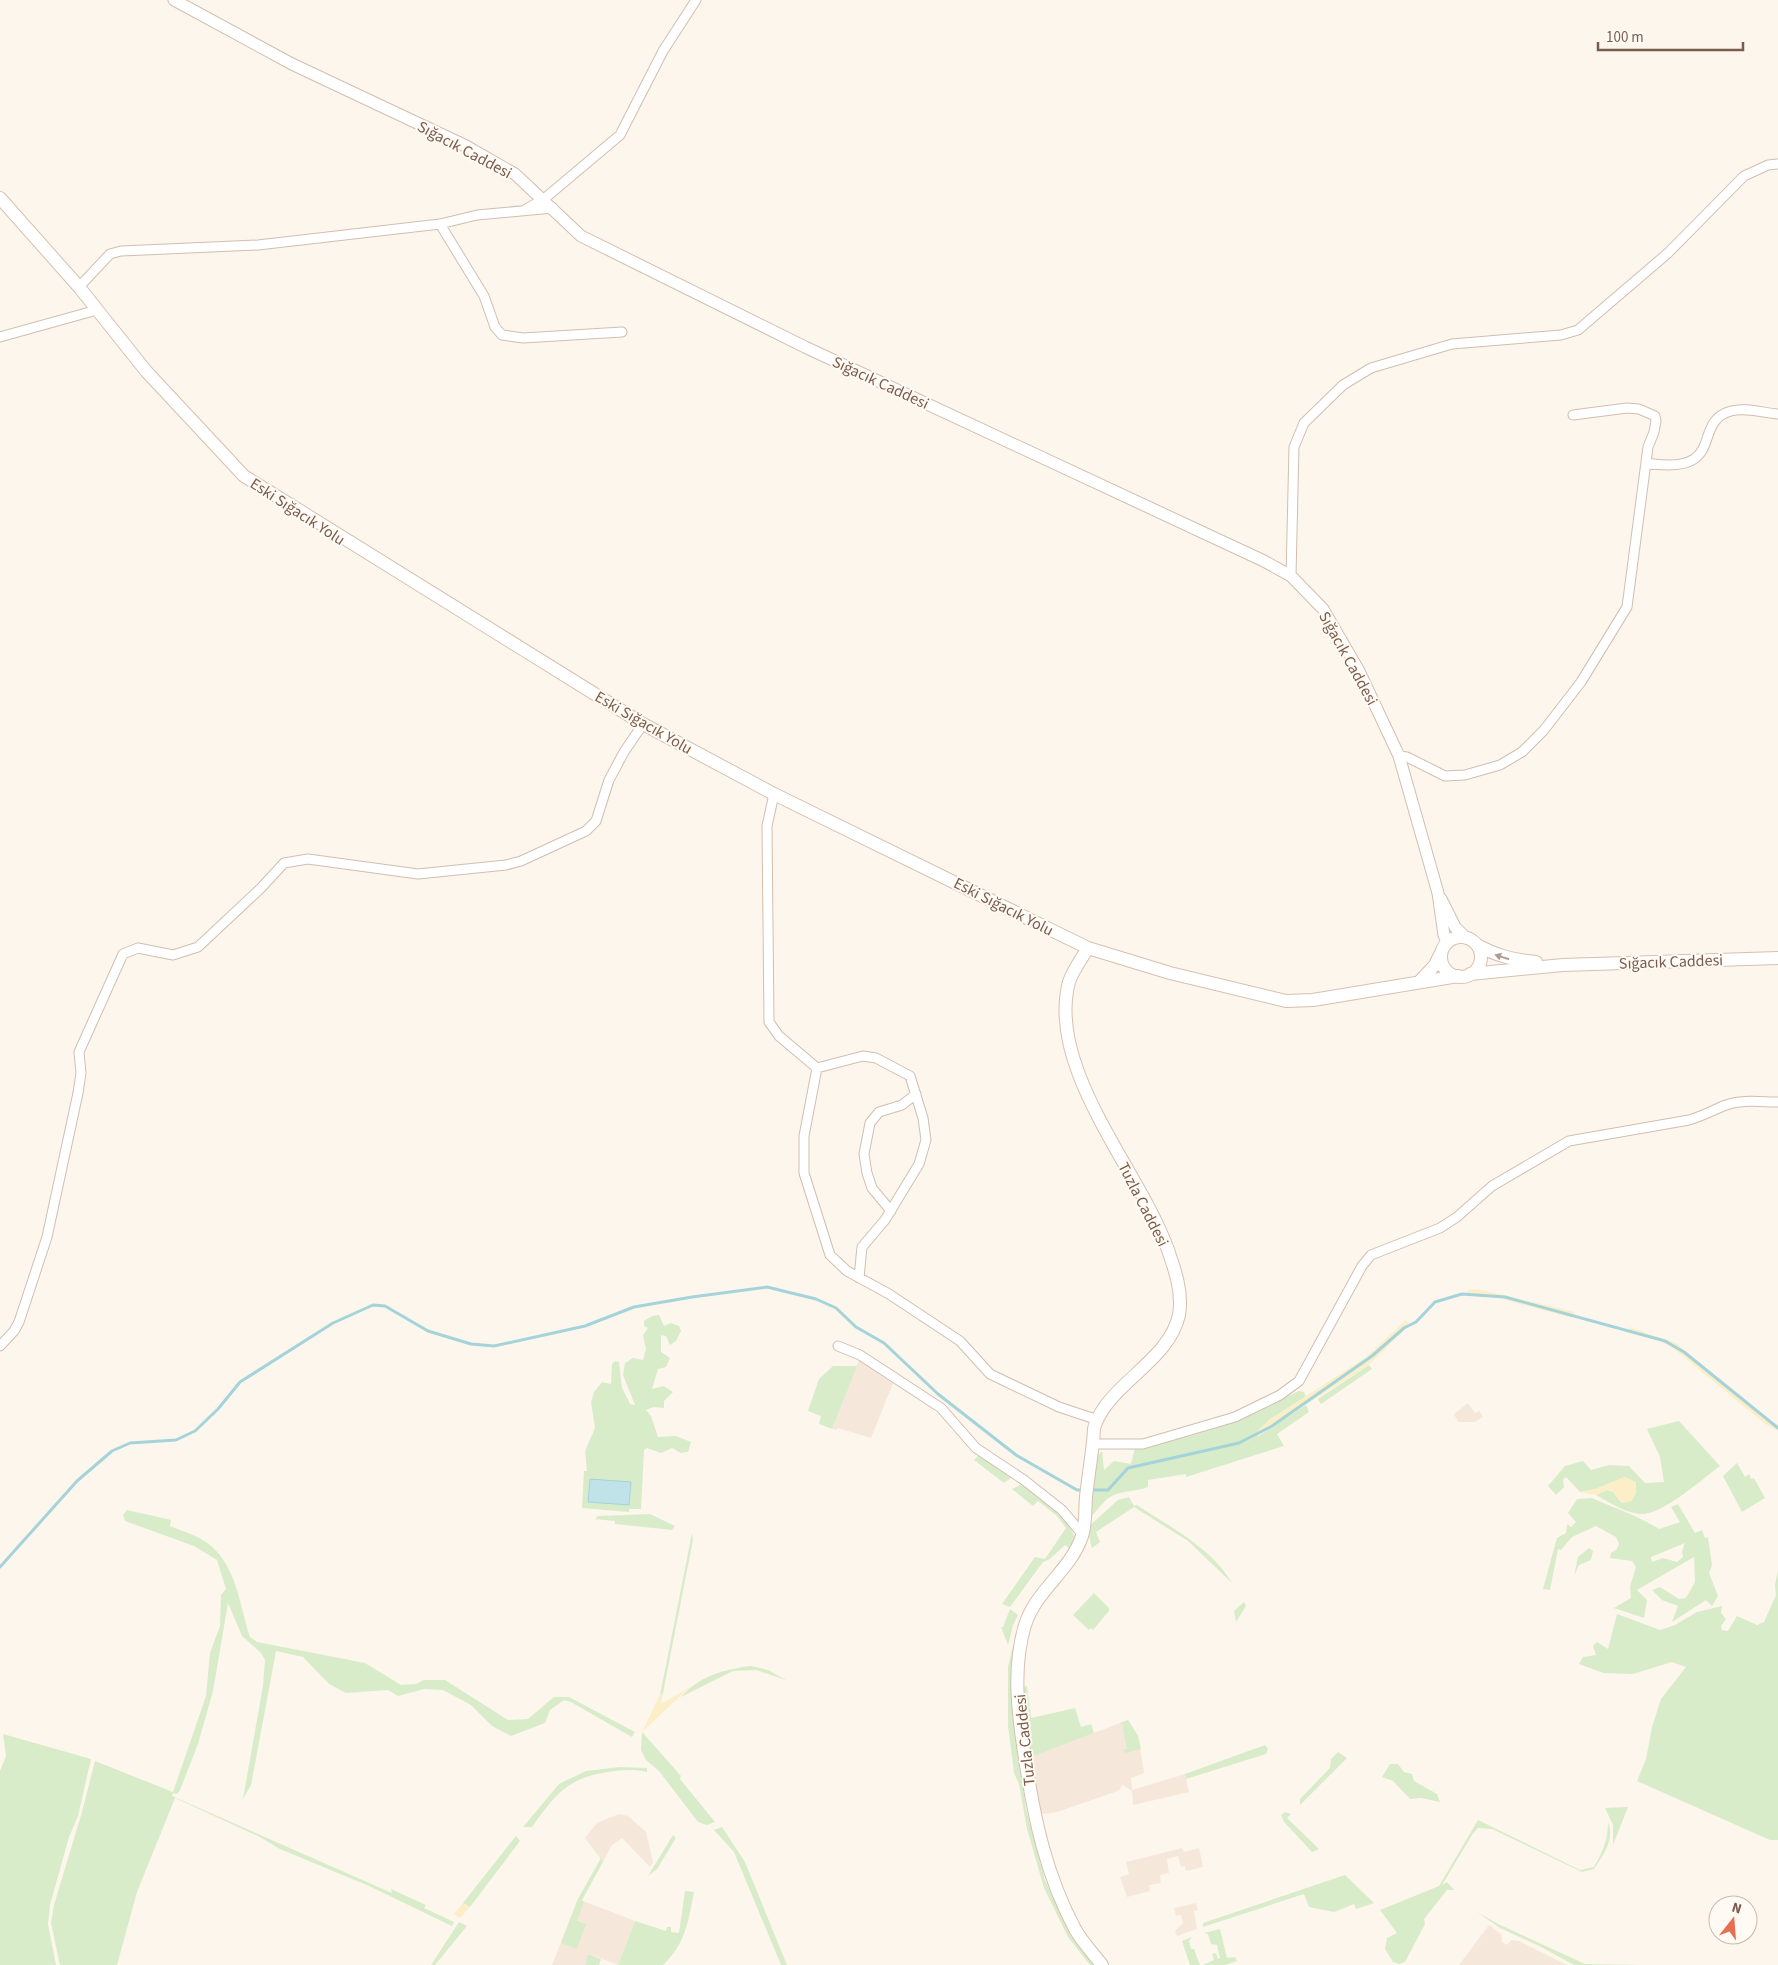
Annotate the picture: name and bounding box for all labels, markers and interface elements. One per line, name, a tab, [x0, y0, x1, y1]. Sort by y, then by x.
scale bar	[1598, 20, 1743, 52]
text: 100 m	[1606, 27, 1644, 48]
street label: Sığacık Caddesi	[413, 116, 516, 184]
street label: Sığacık Caddesi	[829, 351, 932, 415]
street label: Eski Sığacık Yolu	[246, 473, 349, 551]
street label: Sığacık Caddesi	[1313, 608, 1383, 709]
street label: Eski Sığacık Yolu	[591, 686, 696, 760]
street label: Eski Sığacık Yolu	[950, 872, 1057, 942]
street label: Sığacık Caddesi	[1619, 949, 1724, 975]
one-way arrow	[1494, 952, 1509, 960]
street label: Tuzla Caddesi	[1112, 1158, 1174, 1251]
street label: Tuzla Caddesi	[1009, 1693, 1041, 1787]
north arrow	[1708, 1895, 1758, 1945]
text: N	[1729, 1898, 1744, 1919]

